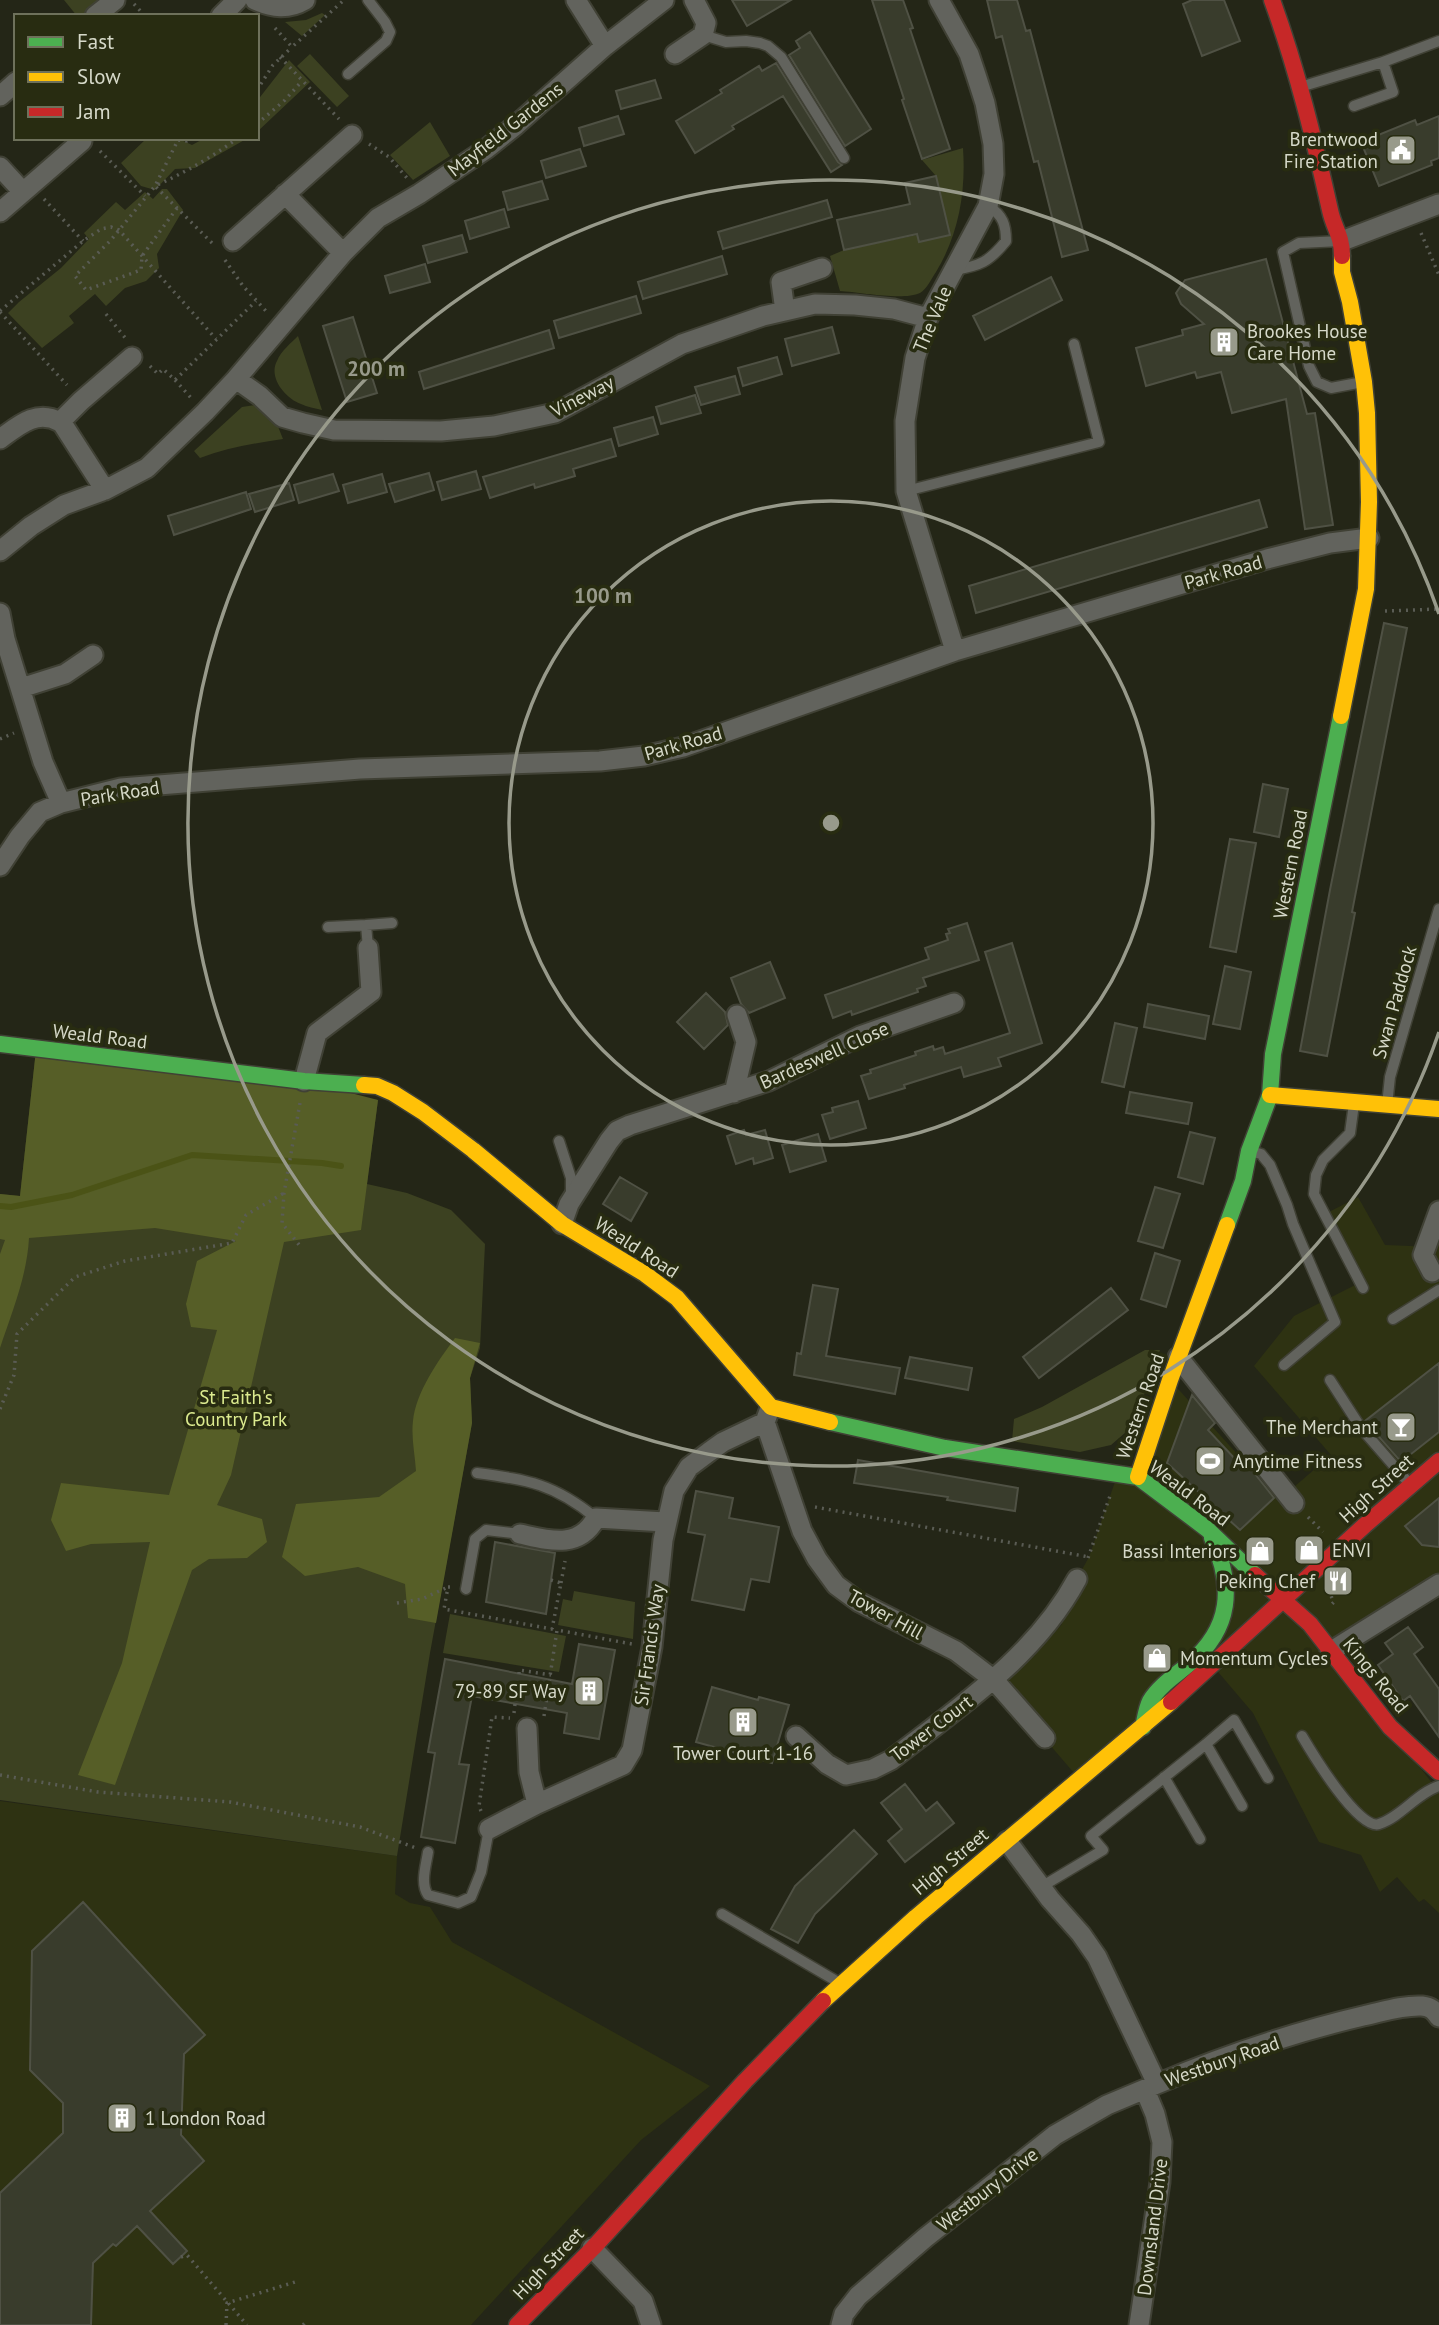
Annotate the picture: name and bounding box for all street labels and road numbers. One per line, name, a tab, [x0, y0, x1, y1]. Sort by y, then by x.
street label: Mayfield Gardens	[443, 76, 567, 182]
street label: The Vale	[907, 282, 957, 356]
street label: Vineway	[545, 370, 618, 423]
street label: Park Road	[1181, 549, 1265, 595]
street label: Park Road	[641, 720, 725, 766]
street label: Park Road	[79, 775, 161, 811]
street label: Western Road	[1268, 807, 1312, 921]
street label: Swan Paddock	[1366, 943, 1422, 1061]
street label: Bardeswell Close	[756, 1016, 892, 1094]
street label: Weald Road	[51, 1018, 149, 1054]
street label: Weald Road	[591, 1211, 683, 1283]
street label: Western Road	[1111, 1350, 1169, 1462]
street label: High Street	[1334, 1448, 1419, 1528]
street label: Weald Road	[1145, 1455, 1235, 1531]
street label: Sir Francis Way	[629, 1583, 669, 1707]
street label: Tower Hill	[844, 1584, 928, 1645]
street label: Kings Road	[1338, 1632, 1414, 1718]
street label: Tower Court	[885, 1689, 977, 1767]
street label: High Street	[907, 1822, 993, 1900]
street label: Westbury Road	[1162, 2030, 1282, 2092]
street label: Westbury Drive	[932, 2142, 1042, 2236]
street label: Downsland Drive	[1132, 2157, 1172, 2297]
street label: High Street	[507, 2221, 589, 2304]

